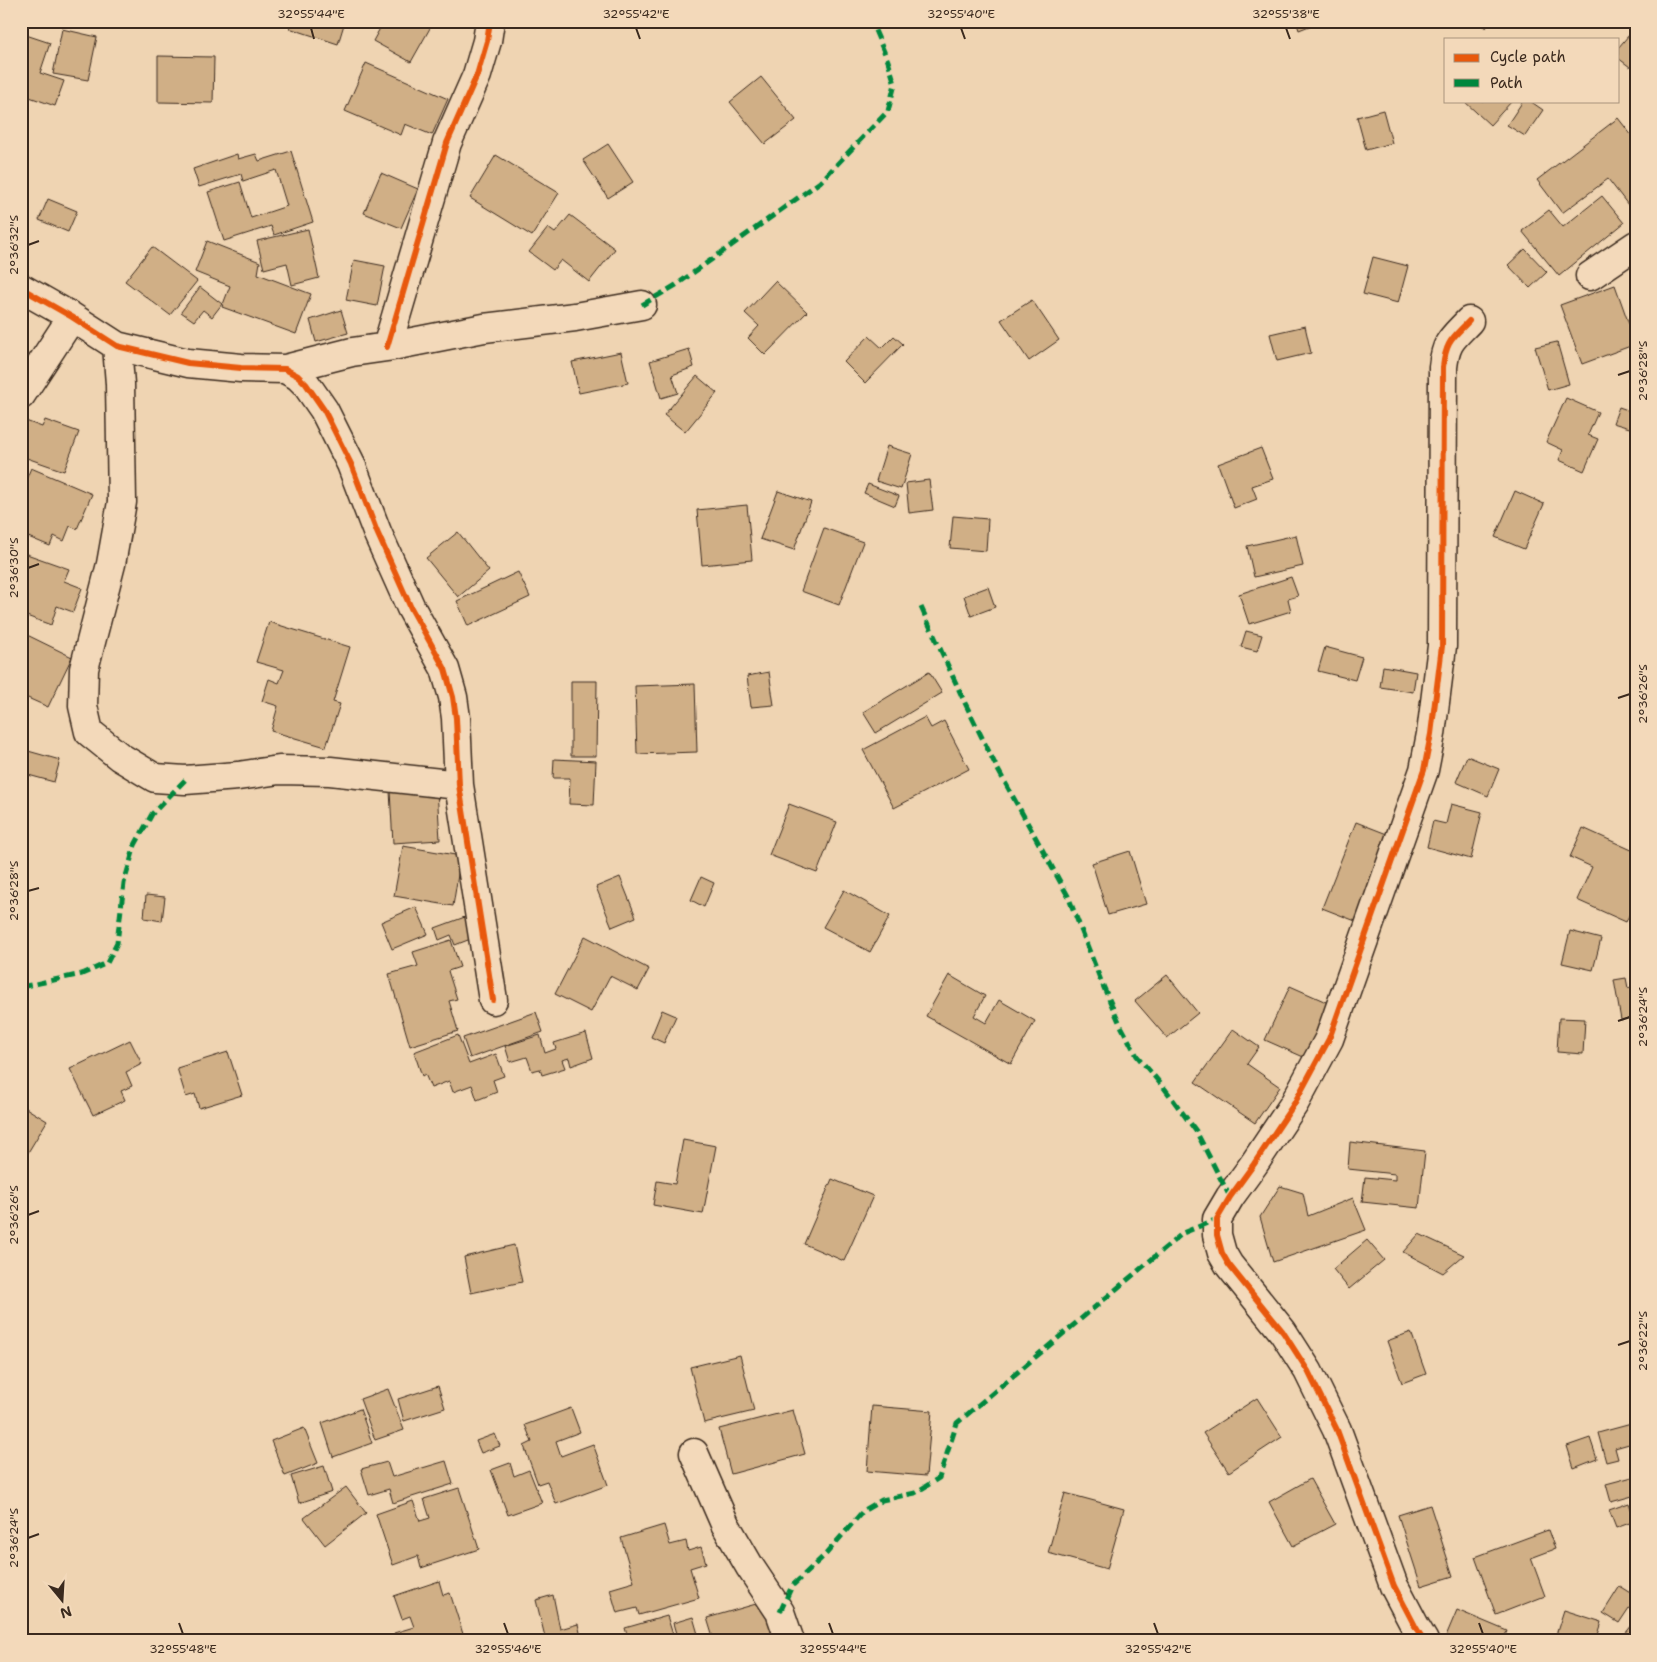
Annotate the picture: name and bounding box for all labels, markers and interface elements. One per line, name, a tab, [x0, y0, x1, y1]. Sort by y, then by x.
text: 32°55'44"E	[277, 6, 345, 22]
text: 32°55'42"E	[602, 6, 670, 22]
text: 32°55'40"E	[927, 6, 995, 22]
text: 32°55'38"E	[1252, 6, 1320, 22]
legend	[1444, 38, 1620, 102]
text: Cycle path	[1490, 47, 1566, 67]
text: Path	[1490, 73, 1523, 93]
text: 2°36'32"S	[6, 215, 22, 275]
text: 2°36'28"S	[1635, 340, 1651, 401]
text: 2°36'30"S	[6, 537, 22, 599]
text: 2°36'26"S	[1635, 664, 1651, 724]
text: 2°36'28"S	[6, 860, 22, 921]
text: 2°36'24"S	[1635, 987, 1651, 1047]
text: 2°36'26"S	[6, 1185, 22, 1245]
text: 2°36'22"S	[1635, 1310, 1651, 1371]
text: 2°36'24"S	[6, 1508, 22, 1568]
north arrow	[38, 1574, 88, 1624]
text: N	[58, 1602, 74, 1623]
text: 32°55'48"E	[149, 1641, 217, 1657]
text: 32°55'46"E	[474, 1641, 542, 1657]
text: 32°55'44"E	[799, 1641, 867, 1657]
text: 32°55'42"E	[1124, 1641, 1192, 1657]
text: 32°55'40"E	[1449, 1641, 1517, 1657]

